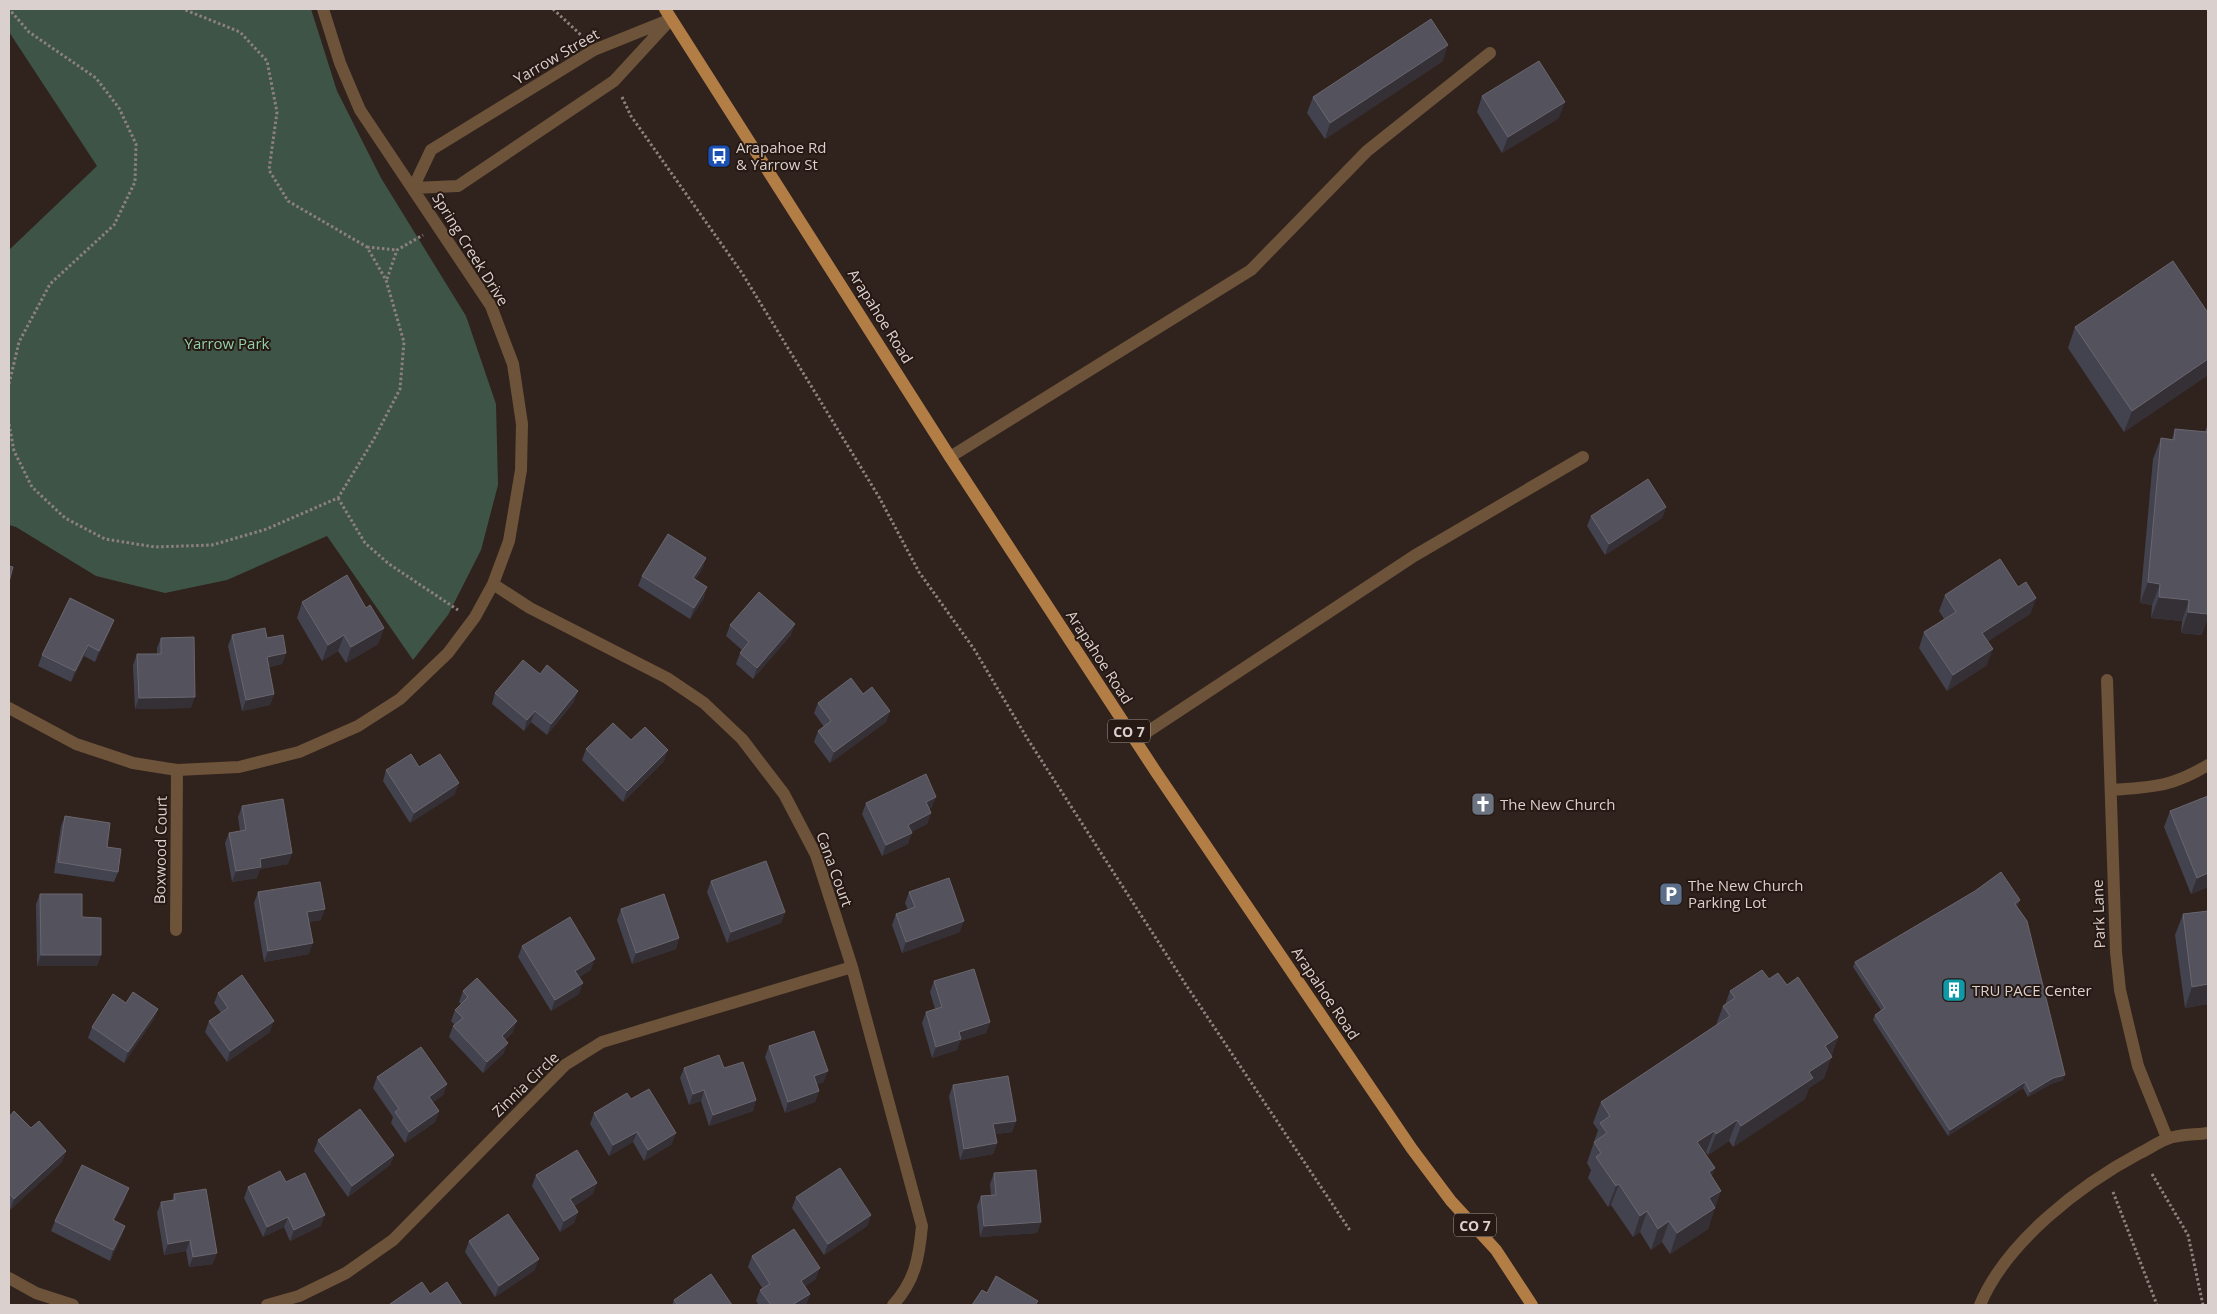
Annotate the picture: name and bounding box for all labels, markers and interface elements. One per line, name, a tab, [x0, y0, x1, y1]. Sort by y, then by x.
street label: Yarrow Street	[510, 23, 602, 89]
place label: Arapahoe Rd & Yarrow St	[736, 137, 826, 174]
bus stop icon: Arapahoe Rd & Yarrow St	[706, 143, 732, 169]
street label: Spring Creek Drive	[428, 189, 514, 309]
street label: Arapahoe Road	[844, 265, 918, 367]
park label: Yarrow Park	[185, 333, 270, 353]
street label: Arapahoe Road	[1062, 606, 1138, 708]
road number: CO 7	[1108, 719, 1150, 742]
church icon: The New Church	[1470, 791, 1496, 817]
place label: The New Church	[1500, 794, 1615, 814]
street label: Boxwood Court	[149, 796, 171, 904]
street label: Cana Court	[812, 829, 858, 909]
place label: The New Church Parking Lot	[1688, 875, 1803, 912]
street label: Park Lane	[2087, 879, 2109, 949]
parking icon: The New Church Parking Lot	[1658, 881, 1684, 907]
street label: Arapahoe Road	[1288, 943, 1364, 1043]
building icon: TRU PACE Center	[1941, 977, 1967, 1003]
place label: TRU PACE Center	[1972, 980, 2092, 1000]
street label: Zinnia Circle	[487, 1047, 563, 1121]
road number: CO 7	[1454, 1214, 1496, 1236]

